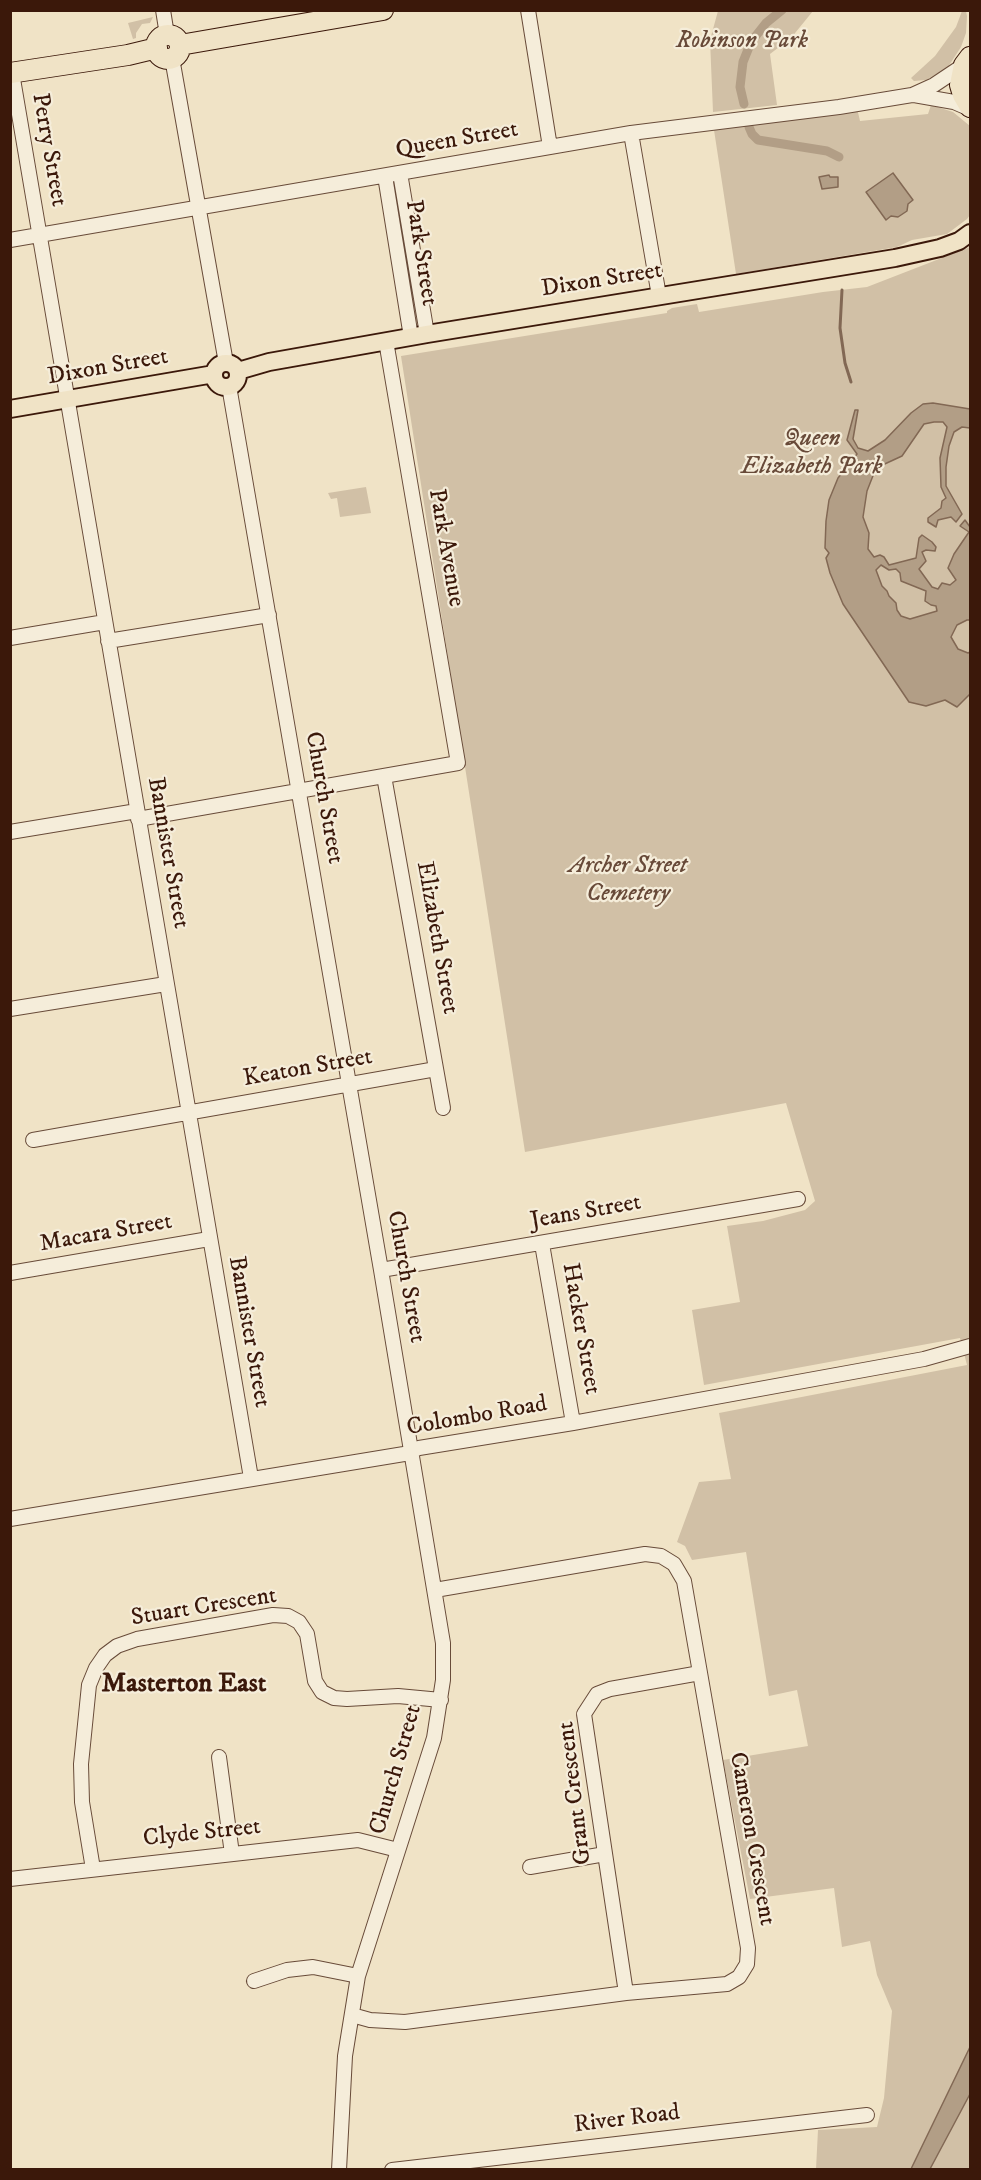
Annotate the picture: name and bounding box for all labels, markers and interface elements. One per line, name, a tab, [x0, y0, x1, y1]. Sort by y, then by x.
park label: Robinson Park	[676, 28, 808, 56]
street label: Perry Street	[24, 91, 72, 209]
street label: Queen Street	[394, 116, 520, 166]
street label: Park Street	[397, 198, 443, 308]
street label: Dixon Street	[540, 257, 664, 305]
street label: Dixon Street	[45, 343, 171, 393]
park label: Queen Elizabeth Park	[741, 426, 883, 482]
street label: Park Avenue	[420, 487, 470, 609]
street label: Church Street	[297, 730, 349, 866]
street label: Bannister Street	[140, 775, 194, 931]
park label: Archer Street Cemetery	[569, 853, 687, 909]
street label: Elizabeth Street	[408, 859, 464, 1017]
street label: Keaton Street	[241, 1043, 375, 1095]
street label: Jeans Street	[528, 1189, 644, 1237]
street label: Macara Street	[38, 1208, 174, 1260]
street label: Church Street	[379, 1209, 431, 1345]
street label: Bannister Street	[221, 1254, 275, 1410]
street label: Hacker Street	[554, 1261, 606, 1397]
street label: Colombo Road	[405, 1390, 549, 1444]
street label: Stuart Crescent	[129, 1582, 279, 1634]
district label: Masterton East	[102, 1669, 266, 1701]
street label: Church Street	[365, 1702, 429, 1838]
street label: Grant Crescent	[553, 1720, 599, 1866]
street label: Cameron Crescent	[722, 1750, 780, 1928]
street label: Clyde Street	[142, 1814, 262, 1854]
street label: River Road	[572, 2099, 682, 2141]

